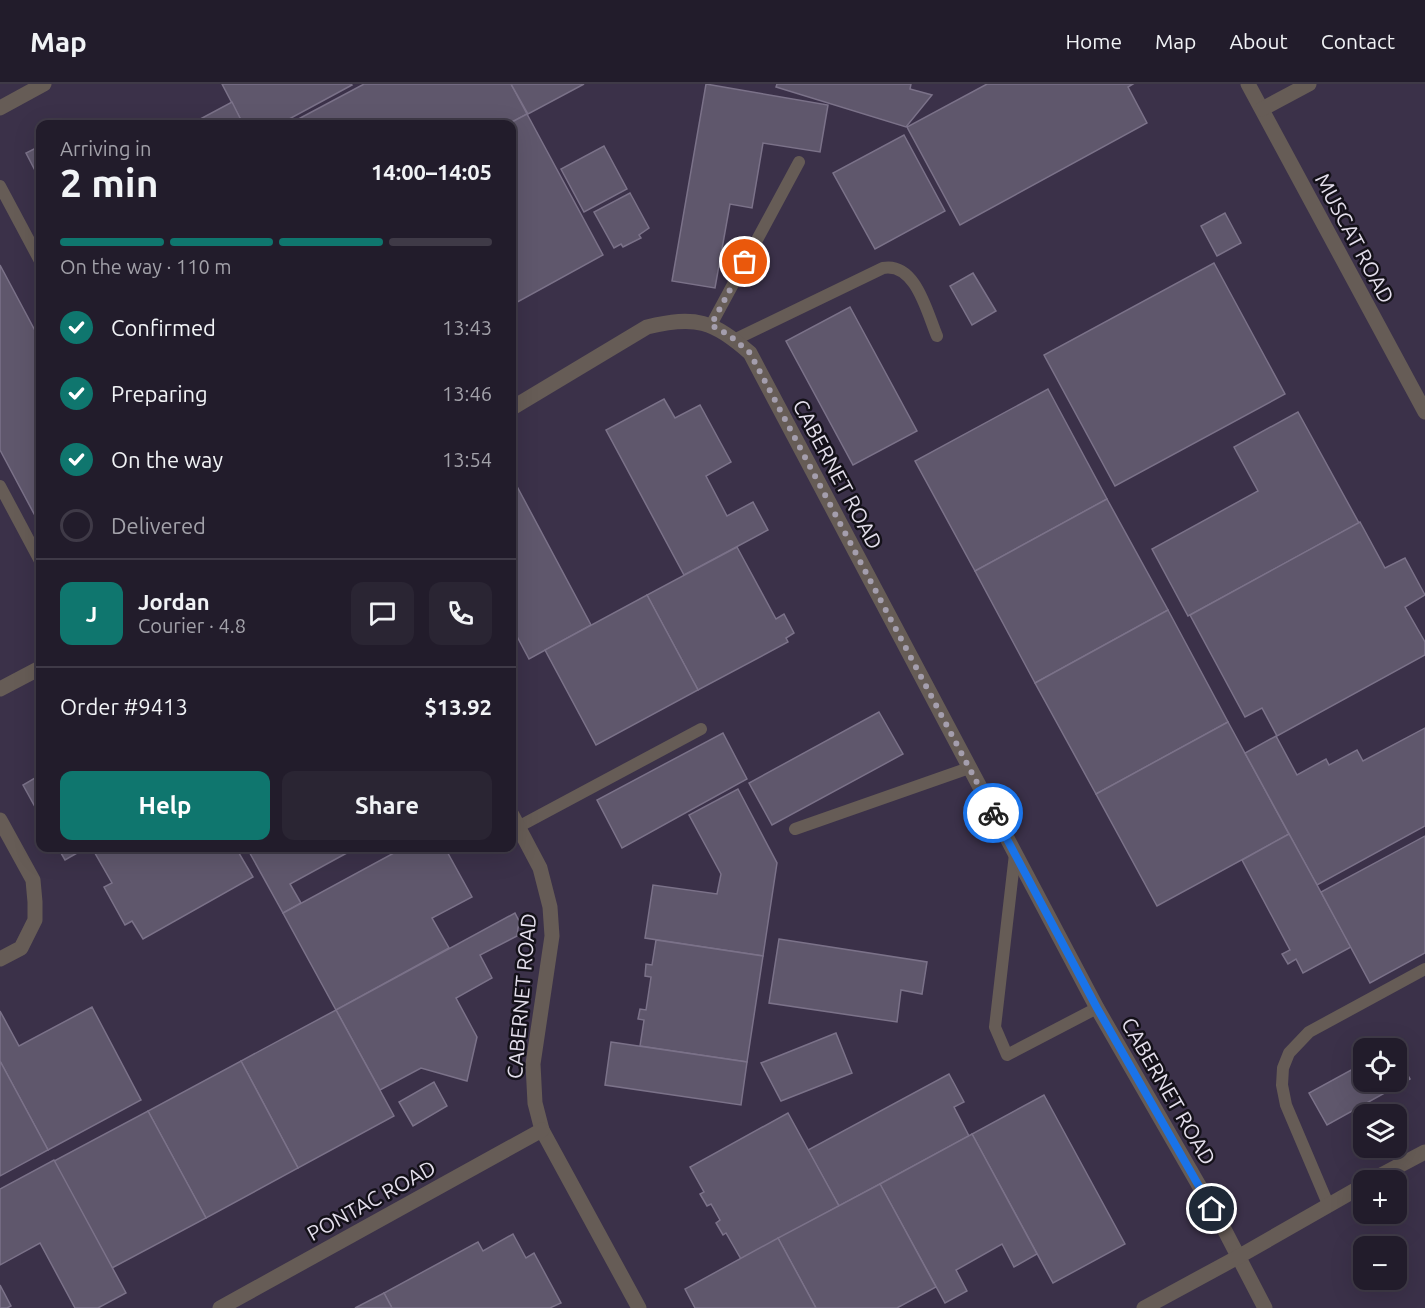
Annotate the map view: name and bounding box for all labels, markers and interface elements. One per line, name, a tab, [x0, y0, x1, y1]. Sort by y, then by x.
text: Map	[30, 26, 87, 57]
text: Home	[1065, 29, 1122, 53]
text: Map	[1155, 29, 1196, 53]
text: About	[1229, 29, 1288, 53]
text: Contact	[1321, 29, 1395, 53]
text: Arriving in	[60, 137, 151, 160]
text: 14:00–14:05	[371, 159, 492, 184]
text: 2 min	[60, 161, 159, 204]
street label: MUSCAT ROAD	[1311, 169, 1399, 307]
pin	[719, 236, 770, 287]
icon: bag	[728, 245, 761, 278]
text: On the way · 110 m	[60, 255, 232, 278]
icon: check	[60, 311, 93, 344]
text: Confirmed	[111, 315, 216, 340]
text: 13:43	[442, 316, 492, 339]
icon: check	[60, 377, 93, 410]
text: Preparing	[111, 381, 208, 406]
text: 13:46	[442, 382, 492, 405]
street label: CABERNET ROAD	[788, 395, 888, 553]
icon: check	[60, 443, 93, 476]
text: On the way	[111, 447, 223, 472]
text: 13:54	[442, 448, 492, 471]
text: Delivered	[111, 513, 206, 538]
button: chat	[351, 582, 414, 645]
button: phone	[429, 582, 492, 645]
text: Jordan	[138, 589, 210, 614]
text: J	[86, 601, 97, 626]
text: Courier · 4.8	[138, 614, 246, 637]
text: Order #9413	[60, 694, 188, 719]
text: $13.92	[425, 694, 492, 719]
button: Help	[60, 771, 270, 840]
button: Share	[282, 771, 492, 840]
courier	[963, 783, 1023, 843]
icon: bike	[977, 797, 1010, 830]
street label: CABERNET ROAD	[502, 912, 540, 1080]
street label: CABERNET ROAD	[1117, 1013, 1221, 1169]
map controls	[1353, 1038, 1407, 1290]
button: locate	[1353, 1038, 1407, 1092]
button: layers	[1353, 1104, 1407, 1158]
street label: PONTAC ROAD	[303, 1155, 439, 1245]
button: +	[1353, 1170, 1407, 1224]
pin	[1186, 1183, 1237, 1234]
icon: home	[1195, 1192, 1228, 1225]
button: −	[1353, 1236, 1407, 1290]

